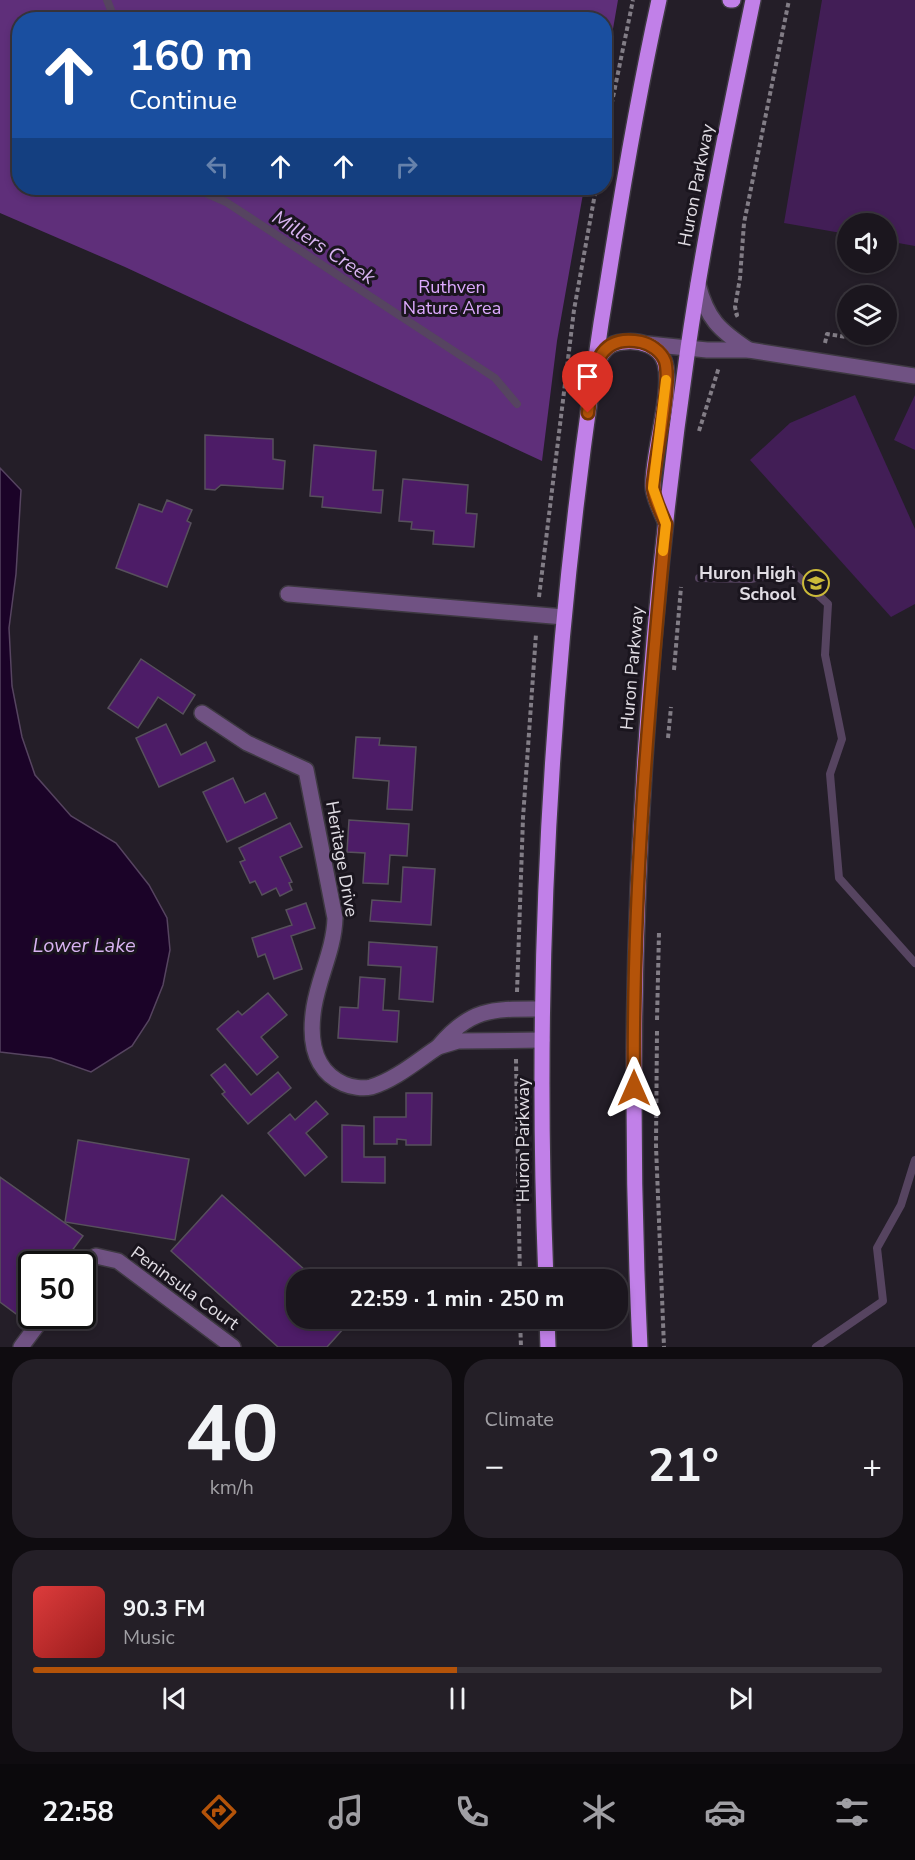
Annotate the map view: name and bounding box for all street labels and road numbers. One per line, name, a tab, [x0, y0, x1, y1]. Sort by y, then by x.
street label: Huron Parkway	[672, 121, 720, 248]
street label: Huron Parkway	[615, 604, 649, 731]
street label: Heritage Drive	[320, 799, 364, 919]
street label: Huron Parkway	[511, 1077, 535, 1202]
street label: Peninsula Court	[126, 1241, 244, 1336]

